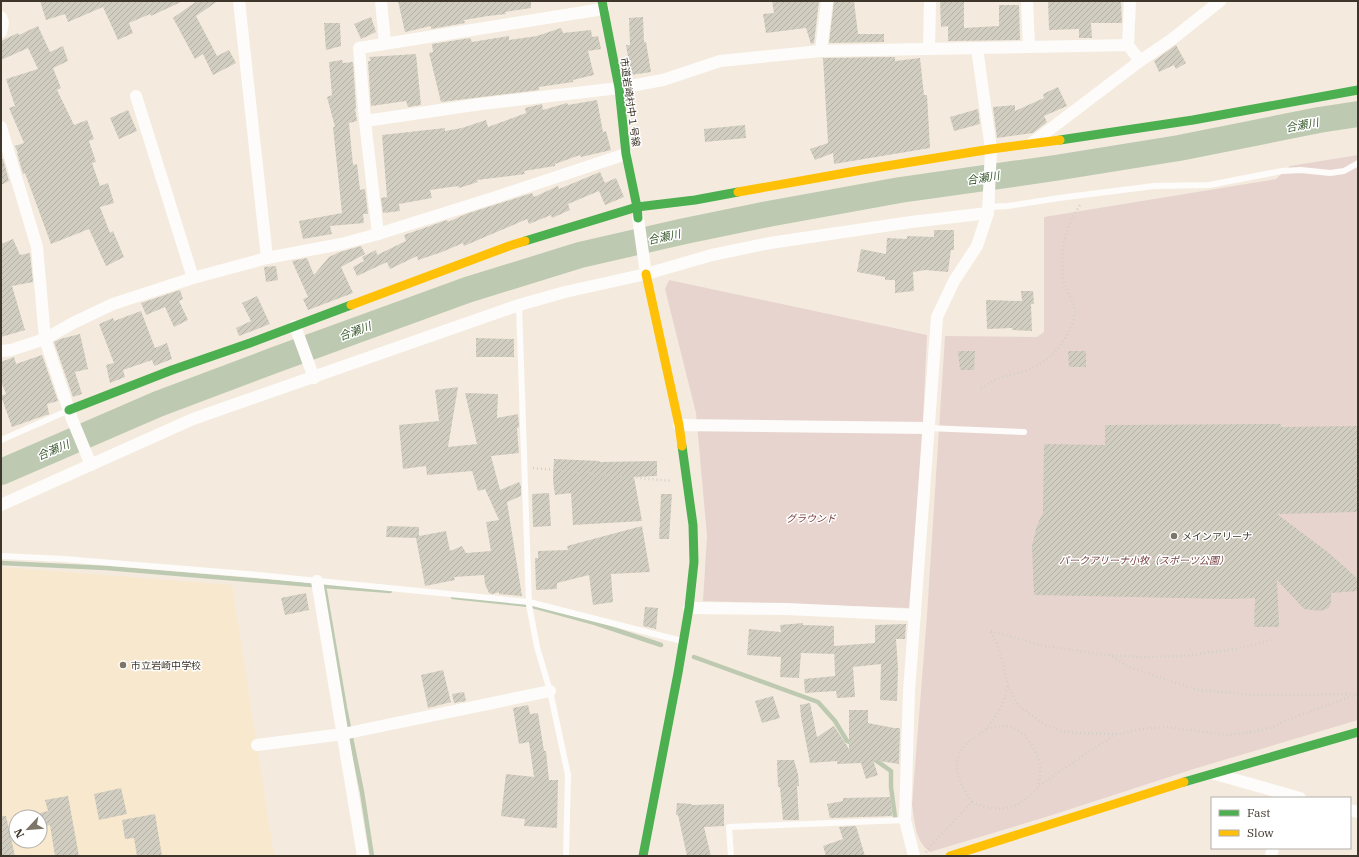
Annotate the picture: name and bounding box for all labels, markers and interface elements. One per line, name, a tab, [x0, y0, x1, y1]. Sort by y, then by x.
street label: 市道岩崎村中１号線	[617, 57, 643, 147]
water label: 合瀬川	[1284, 115, 1321, 135]
water label: 合瀬川	[966, 168, 1001, 187]
water label: 合瀬川	[646, 227, 683, 247]
water label: 合瀬川	[337, 318, 374, 343]
water label: 合瀬川	[35, 437, 72, 463]
park label: グラウンド	[786, 512, 837, 525]
place label: メインアリーナ	[1182, 530, 1252, 543]
marker: メインアリーナ	[1169, 531, 1179, 541]
park label: パークアリーナ小牧（スポーツ公園）	[1059, 554, 1229, 567]
place label: 市立岩崎中学校	[131, 659, 201, 672]
marker: 市立岩崎中学校	[118, 660, 128, 670]
legend	[1211, 797, 1351, 849]
text: Fast	[1247, 805, 1271, 820]
north arrow	[8, 809, 48, 849]
text: Slow	[1247, 825, 1274, 840]
text: N	[11, 826, 27, 840]

